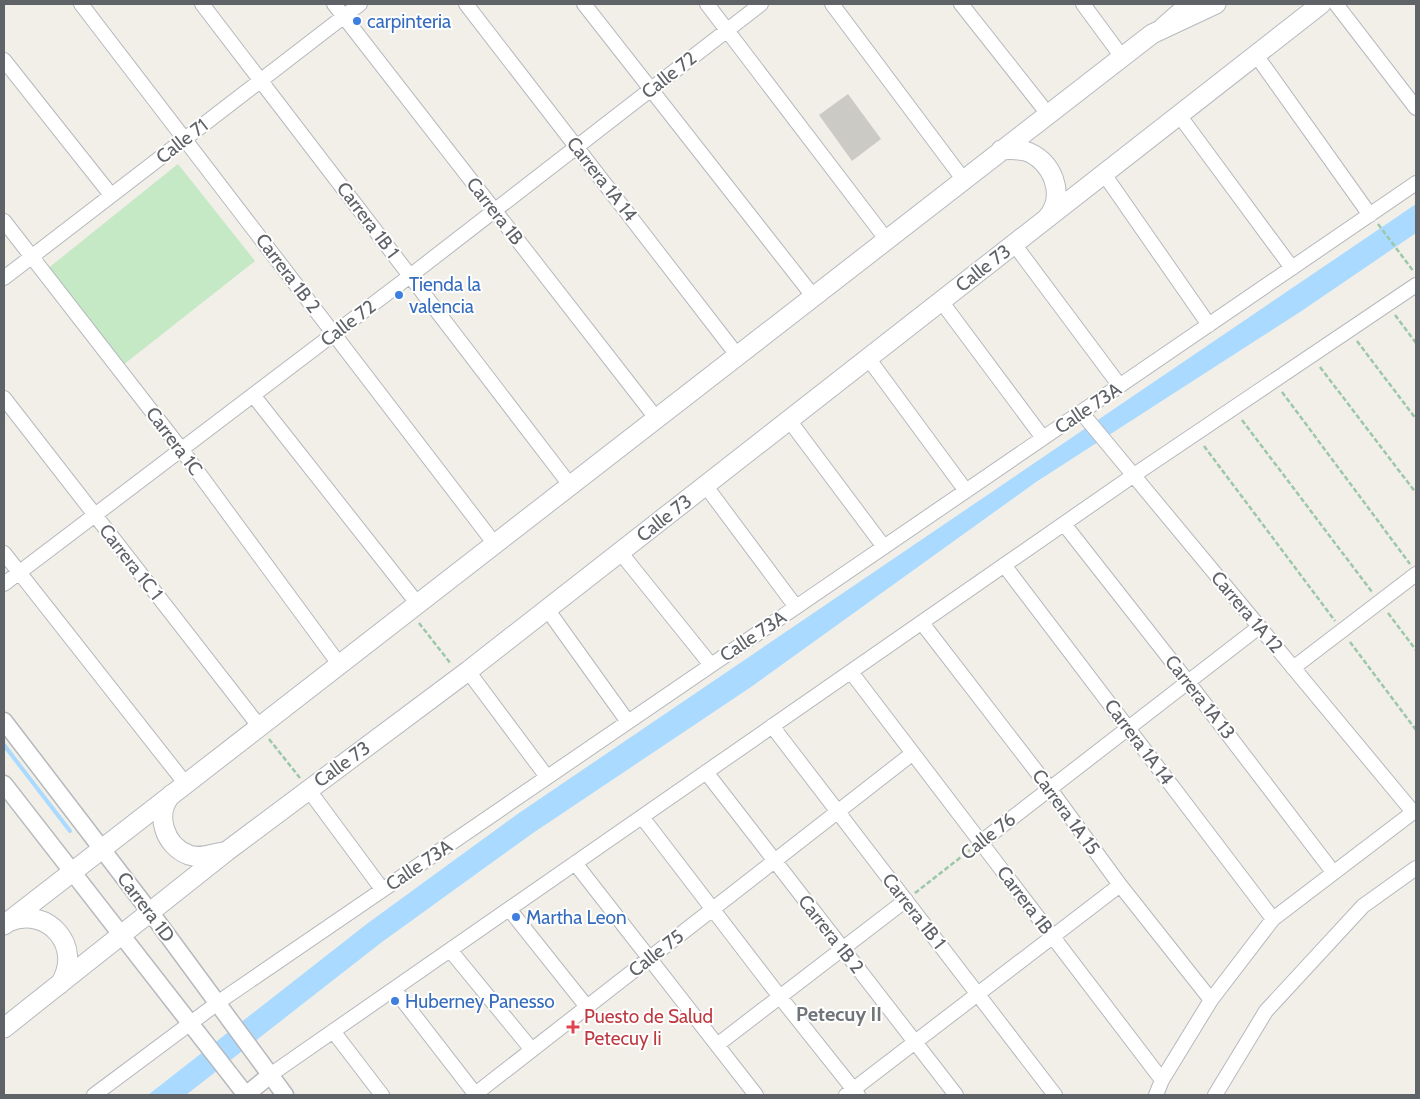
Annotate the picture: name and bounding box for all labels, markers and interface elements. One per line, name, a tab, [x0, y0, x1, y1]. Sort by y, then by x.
place label: carpinteria	[367, 10, 451, 33]
marker: carpinteria	[351, 15, 363, 27]
street label: Calle 72	[637, 46, 701, 104]
street label: Calle 71	[151, 114, 213, 168]
street label: Carrera 1A 14	[562, 132, 642, 226]
street label: Carrera 1B	[462, 173, 528, 249]
street label: Carrera 1B 1	[332, 177, 404, 263]
street label: Carrera 1B 2	[251, 229, 325, 317]
street label: Calle 73	[951, 239, 1015, 297]
place label: Tienda la valencia	[409, 273, 481, 318]
marker: Tienda la valencia	[393, 289, 405, 301]
street label: Calle 72	[316, 295, 380, 351]
street label: Calle 73A	[1050, 377, 1126, 439]
street label: Carrera 1C	[141, 402, 207, 480]
street label: Calle 73	[632, 489, 696, 547]
street label: Carrera 1C 1	[94, 519, 168, 605]
street label: Carrera 1A 12	[1206, 566, 1288, 658]
street label: Calle 73A	[715, 605, 791, 667]
street label: Carrera 1A 13	[1160, 650, 1240, 744]
street label: Carrera 1A 14	[1099, 695, 1179, 789]
street label: Calle 73	[310, 736, 374, 792]
street label: Carrera 1A 15	[1027, 765, 1105, 859]
street label: Calle 76	[956, 807, 1020, 865]
street label: Calle 73A	[381, 834, 457, 896]
street label: Carrera 1B	[992, 861, 1058, 939]
street label: Carrera 1D	[112, 867, 180, 947]
street label: Carrera 1B 1	[877, 869, 951, 953]
street label: Carrera 1B 2	[793, 890, 869, 978]
place label: Martha Leon	[526, 906, 627, 929]
marker: Martha Leon	[510, 911, 522, 923]
street label: Calle 75	[624, 924, 688, 982]
place label: Huberney Panesso	[405, 990, 555, 1013]
marker: Huberney Panesso	[389, 995, 401, 1007]
district label: Petecuy II	[796, 1002, 882, 1026]
place label: Puesto de Salud Petecuy Ii	[584, 1005, 713, 1050]
marker: Puesto de Salud Petecuy Ii	[566, 1020, 580, 1034]

